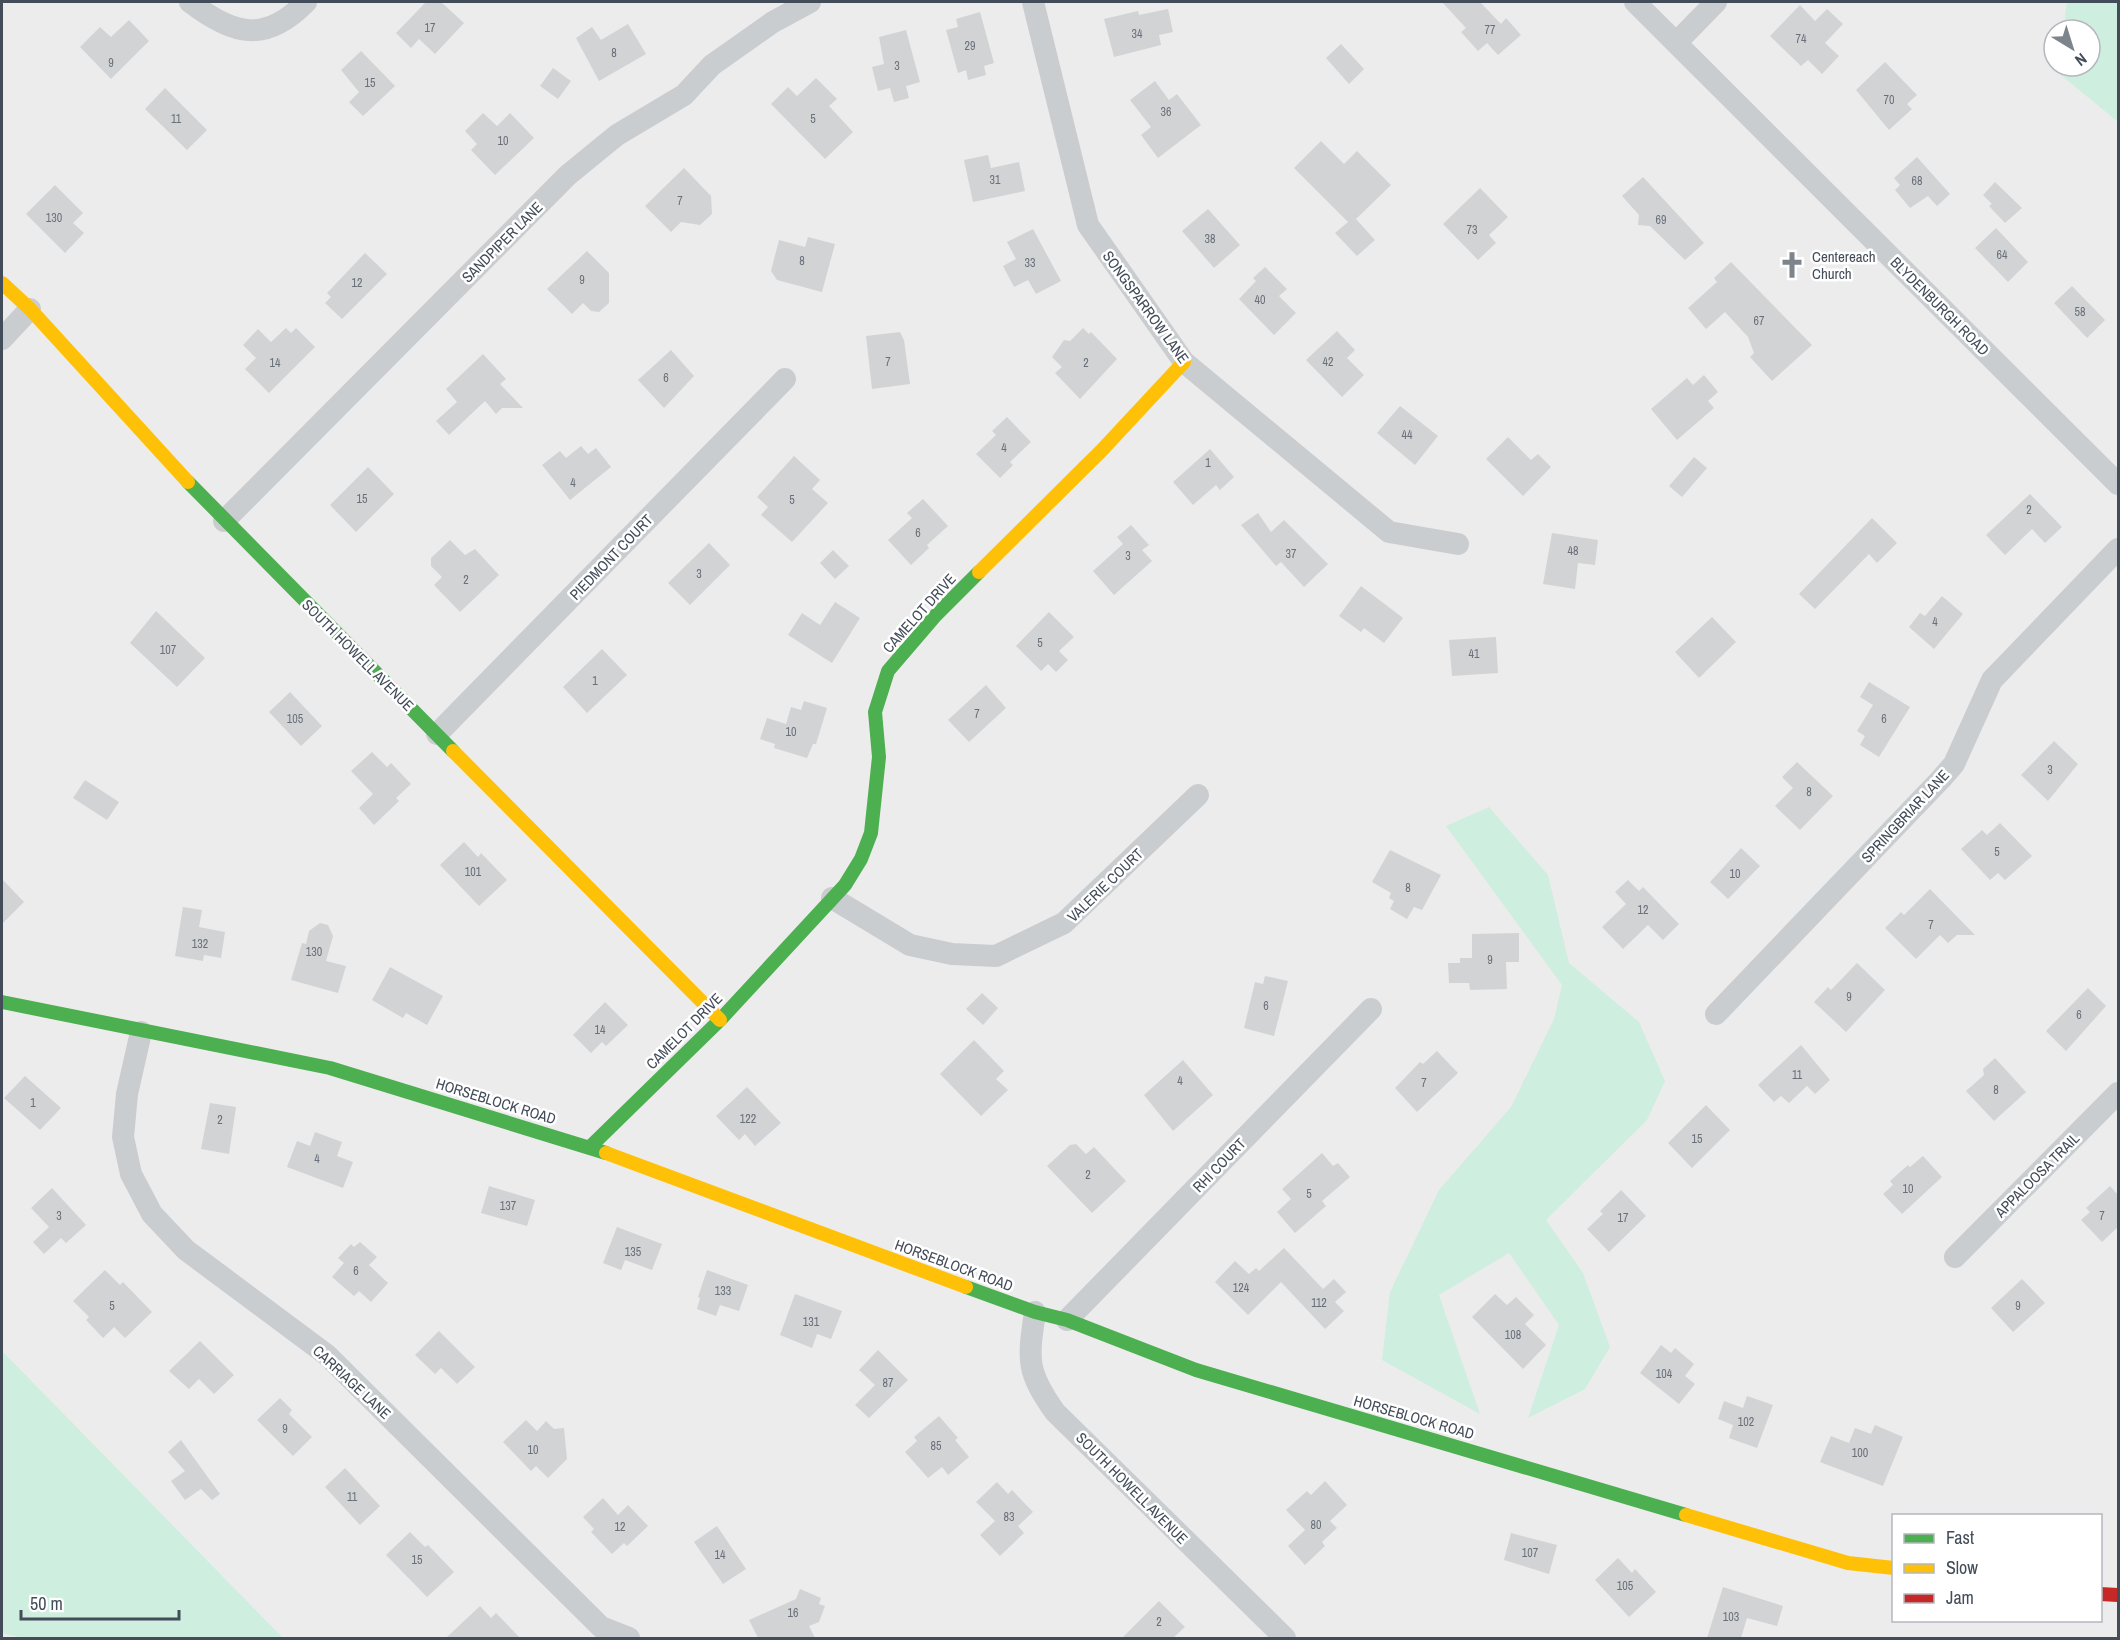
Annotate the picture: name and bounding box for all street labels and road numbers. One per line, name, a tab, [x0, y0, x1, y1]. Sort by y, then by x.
street label: SANDPIPER LANE	[457, 197, 547, 287]
street label: SONGSPARROW LANE	[1098, 246, 1194, 368]
street label: BLYDENBURGH ROAD	[1886, 252, 1994, 360]
street label: PIEDMONT COURT	[565, 509, 658, 604]
street label: CAMELOT DRIVE	[878, 569, 960, 657]
street label: SOUTH HOWELL AVENUE	[297, 594, 419, 716]
street label: SPRINGBRIAR LANE	[1856, 765, 1954, 867]
street label: VALERIE COURT	[1062, 843, 1148, 927]
street label: CAMELOT DRIVE	[641, 988, 727, 1074]
street label: HORSEBLOCK ROAD	[433, 1073, 559, 1129]
street label: APPALOOSA TRAIL	[1989, 1128, 2084, 1223]
street label: RHI COURT	[1188, 1133, 1251, 1197]
street label: HORSEBLOCK ROAD	[892, 1234, 1016, 1296]
street label: CARRIAGE LANE	[308, 1340, 396, 1424]
street label: HORSEBLOCK ROAD	[1351, 1390, 1477, 1444]
street label: SOUTH HOWELL AVENUE	[1071, 1427, 1193, 1549]

